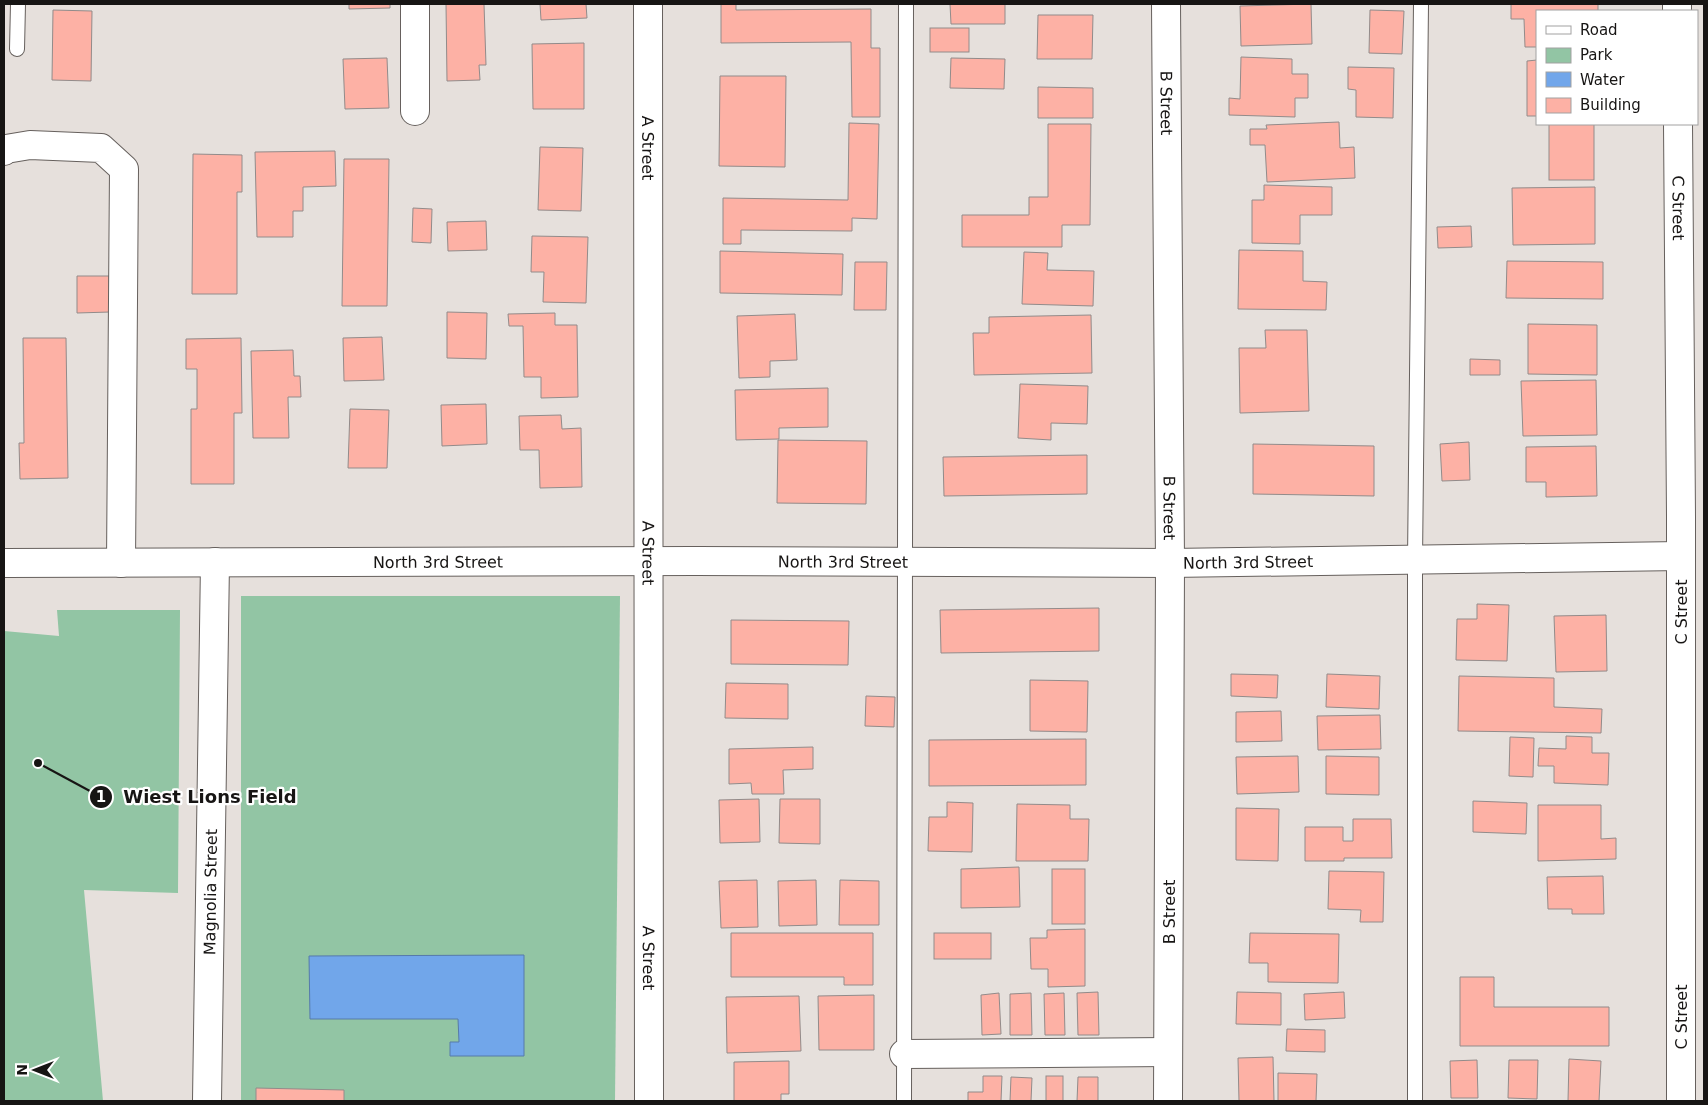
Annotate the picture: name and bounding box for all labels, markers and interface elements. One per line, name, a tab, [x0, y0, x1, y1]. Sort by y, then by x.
legend	[1536, 10, 1698, 125]
text: Road	[1580, 21, 1618, 39]
text: Park	[1580, 46, 1613, 64]
street label: B Street	[1156, 71, 1176, 135]
text: Water	[1580, 71, 1625, 89]
text: Building	[1580, 96, 1641, 114]
street label: A Street	[638, 116, 657, 180]
street label: C Street	[1668, 175, 1688, 241]
street label: B Street	[1159, 476, 1179, 540]
street label: A Street	[638, 521, 658, 585]
street label: North 3rd Street	[778, 552, 908, 572]
street label: North 3rd Street	[1183, 552, 1313, 573]
street label: North 3rd Street	[373, 553, 503, 572]
street label: C Street	[1672, 580, 1691, 644]
callout: Wiest Lions Field	[89, 781, 307, 814]
text: Wiest Lions Field	[123, 786, 297, 807]
text: 1	[96, 788, 106, 806]
street label: Magnolia Street	[200, 829, 221, 955]
street label: B Street	[1160, 880, 1179, 944]
street label: A Street	[639, 926, 658, 990]
street label: C Street	[1672, 985, 1691, 1049]
north arrow	[10, 1045, 60, 1095]
text: N	[14, 1064, 30, 1076]

